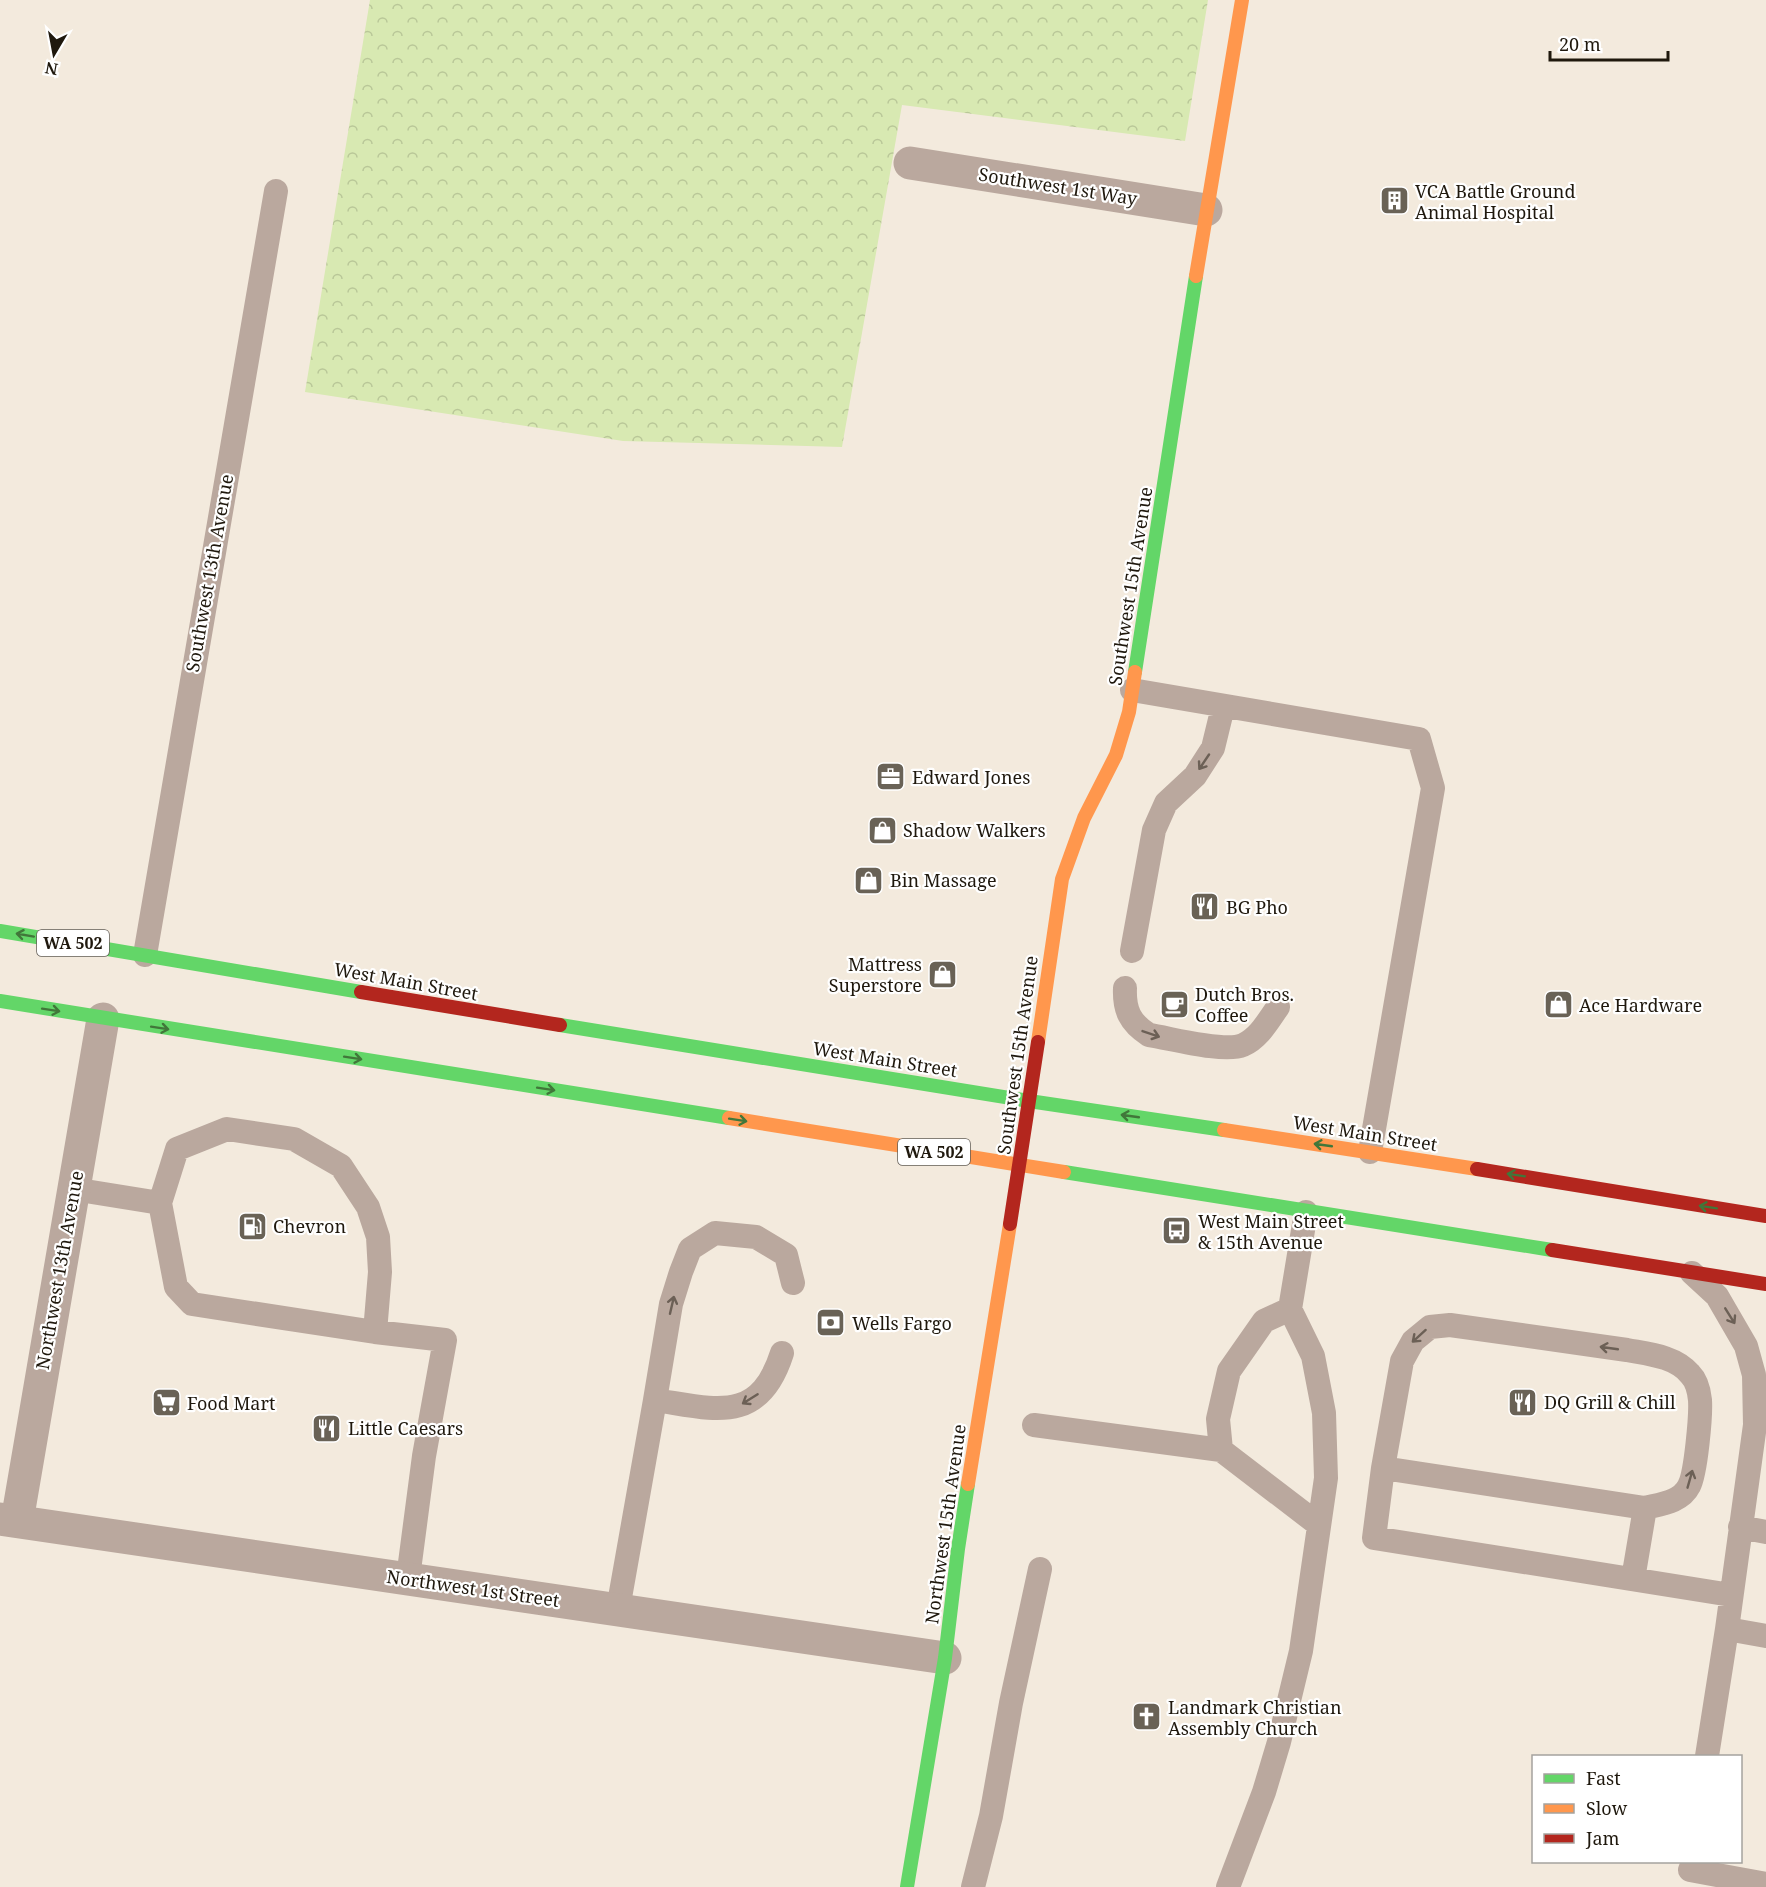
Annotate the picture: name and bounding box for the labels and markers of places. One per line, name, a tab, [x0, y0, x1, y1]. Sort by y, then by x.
place label: VCA Battle Ground Animal Hospital	[1415, 179, 1576, 224]
building icon: VCA Battle Ground Animal Hospital	[1378, 185, 1410, 217]
office icon: Edward Jones	[875, 761, 907, 793]
place label: Edward Jones	[912, 765, 1030, 789]
shop icon: Shadow Walkers	[866, 814, 898, 846]
place label: Shadow Walkers	[903, 818, 1046, 842]
shop icon: Bin Massage	[853, 864, 885, 896]
place label: Bin Massage	[890, 868, 997, 892]
restaurant icon: BG Pho	[1189, 891, 1221, 923]
place label: BG Pho	[1226, 895, 1288, 919]
place label: Mattress Superstore	[829, 952, 922, 997]
shop icon: Mattress Superstore	[927, 958, 959, 990]
place label: Dutch Bros. Coffee	[1195, 982, 1294, 1027]
cafe icon: Dutch Bros. Coffee	[1158, 988, 1190, 1020]
shop icon: Ace Hardware	[1542, 989, 1574, 1021]
place label: Ace Hardware	[1579, 993, 1702, 1017]
place label: West Main Street & 15th Avenue	[1198, 1209, 1344, 1254]
fuel station icon: Chevron	[236, 1210, 268, 1242]
place label: Chevron	[273, 1214, 346, 1238]
bus stop icon: West Main Street & 15th Avenue	[1161, 1215, 1193, 1247]
bank icon: Wells Fargo	[815, 1307, 847, 1339]
place label: Wells Fargo	[852, 1311, 952, 1335]
restaurant icon: DQ Grill & Chill	[1507, 1386, 1539, 1418]
supermarket icon: Food Mart	[150, 1387, 182, 1419]
place label: DQ Grill & Chill	[1544, 1390, 1676, 1414]
place label: Food Mart	[187, 1391, 275, 1415]
restaurant icon: Little Caesars	[311, 1412, 343, 1444]
place label: Little Caesars	[348, 1416, 463, 1440]
place label: Landmark Christian Assembly Church	[1168, 1695, 1342, 1740]
church icon: Landmark Christian Assembly Church	[1131, 1701, 1163, 1733]

